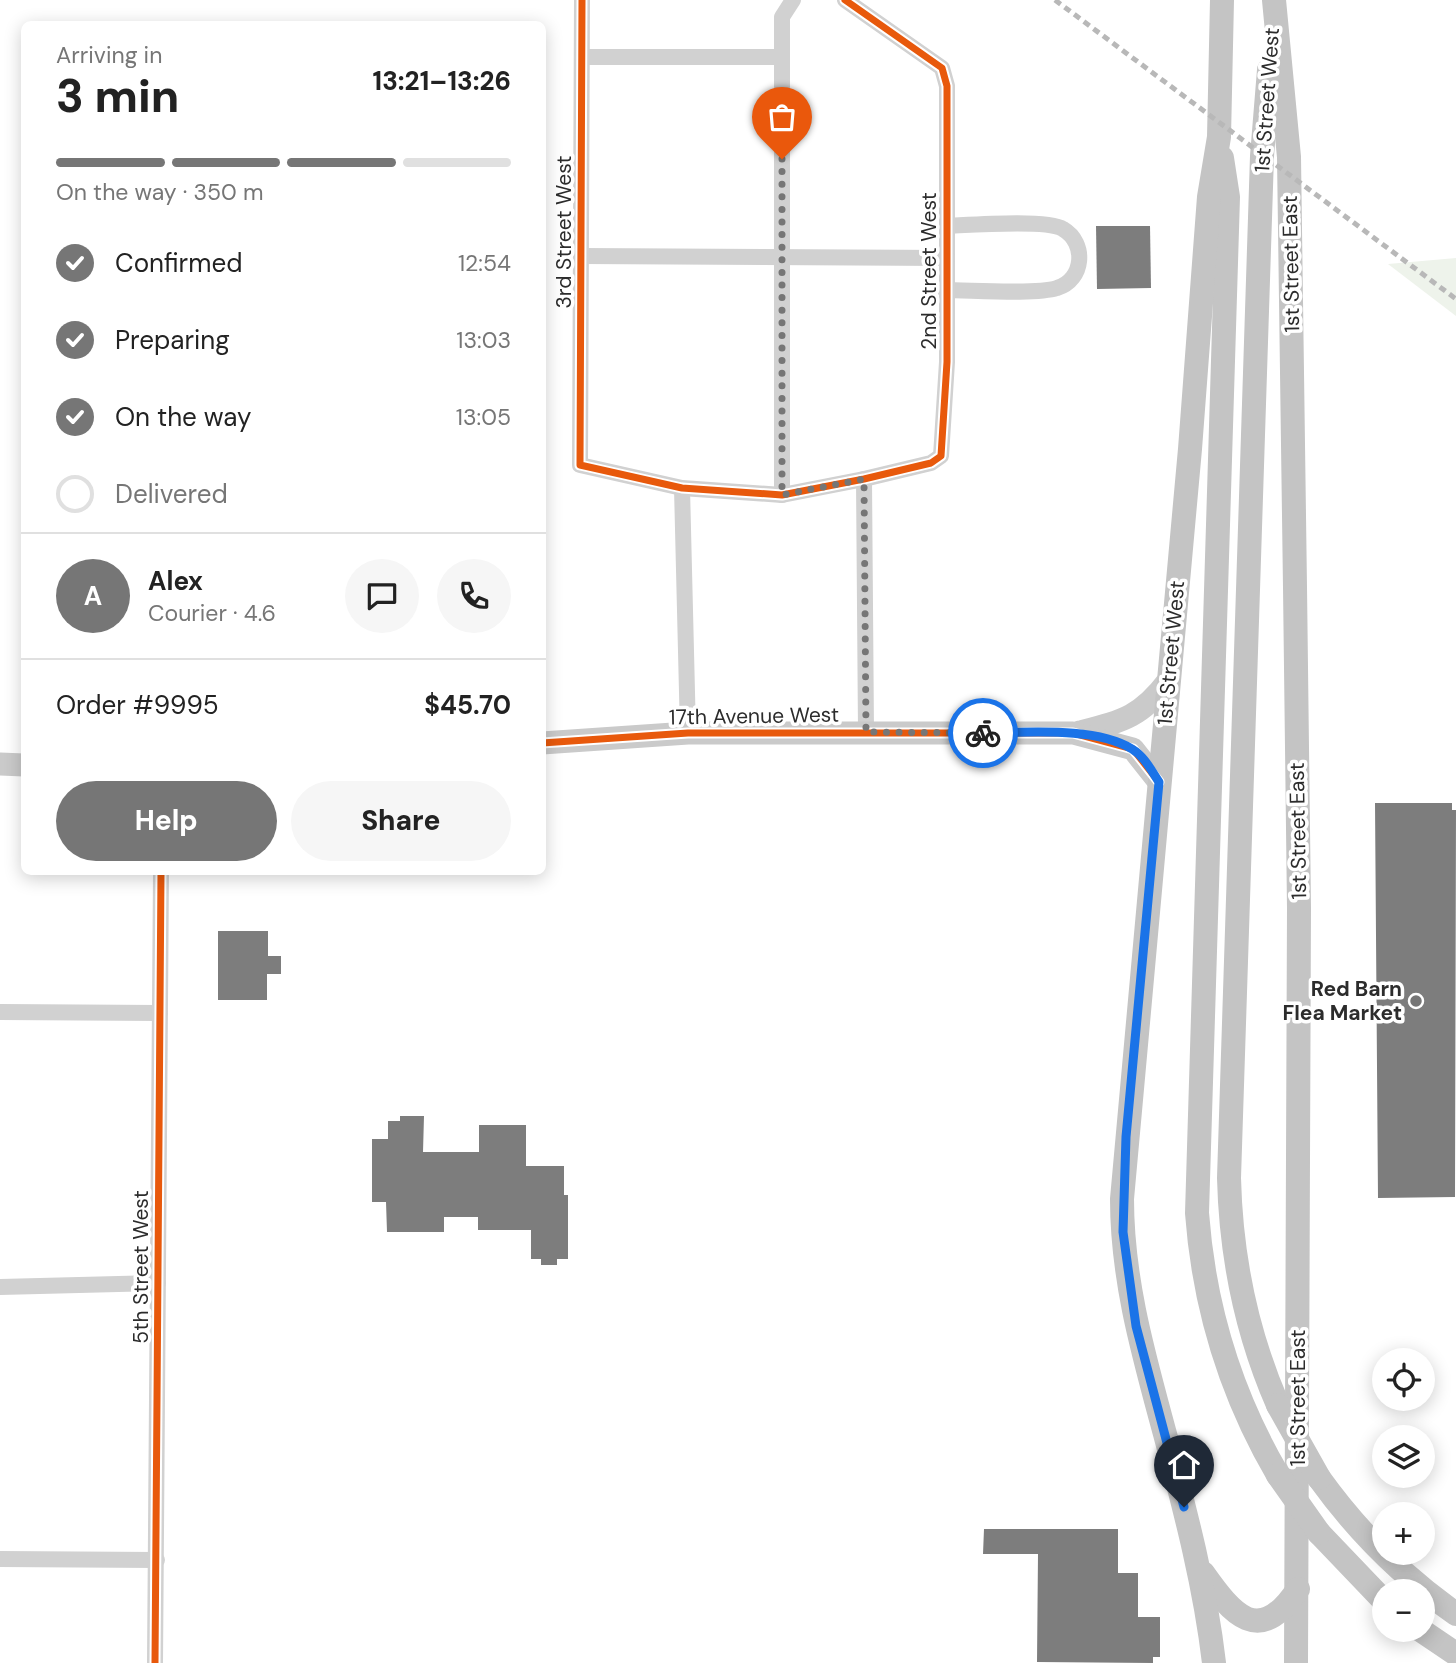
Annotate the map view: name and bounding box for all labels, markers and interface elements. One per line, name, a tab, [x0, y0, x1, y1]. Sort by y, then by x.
street label: 1st Street West	[1248, 27, 1286, 173]
text: Arriving in	[56, 40, 162, 70]
text: 13:21–13:26	[373, 64, 511, 98]
text: 3 min	[56, 66, 179, 126]
pin	[752, 87, 812, 159]
icon: bag	[763, 98, 801, 136]
street label: 3rd Street West	[550, 155, 578, 309]
text: On the way · 350 m	[56, 177, 263, 207]
street label: 2nd Street West	[915, 192, 943, 350]
street label: 1st Street East	[1276, 195, 1306, 333]
icon: check	[56, 244, 94, 282]
text: Confirmed	[115, 246, 242, 280]
text: 12:54	[458, 248, 511, 278]
icon: check	[56, 321, 94, 359]
text: Preparing	[115, 323, 230, 357]
text: 13:03	[456, 325, 511, 355]
icon: check	[56, 398, 94, 436]
text: On the way	[115, 400, 251, 434]
text: 13:05	[456, 402, 511, 432]
text: Delivered	[115, 477, 228, 511]
button: chat	[345, 559, 419, 633]
button: phone	[437, 559, 511, 633]
text: Alex	[148, 564, 203, 598]
text: A	[84, 579, 102, 613]
street label: 1st Street West	[1151, 580, 1191, 726]
text: Courier · 4.6	[148, 598, 276, 628]
text: Order #9995	[56, 688, 219, 722]
text: $45.70	[424, 688, 511, 722]
courier	[948, 698, 1018, 768]
street label: 17th Avenue West	[669, 701, 839, 731]
icon: bike	[964, 714, 1002, 752]
street label: 1st Street East	[1283, 762, 1313, 900]
button: Help	[56, 781, 277, 861]
button: Share	[291, 781, 511, 861]
place label: Red Barn Flea Market	[1282, 975, 1402, 1027]
marker: Red Barn Flea Market	[1408, 993, 1424, 1009]
street label: 5th Street West	[127, 1190, 155, 1344]
street label: 1st Street East	[1284, 1329, 1312, 1467]
map controls	[1372, 1348, 1435, 1642]
button: locate	[1372, 1348, 1435, 1411]
button: layers	[1372, 1425, 1435, 1488]
pin	[1154, 1435, 1214, 1507]
icon: home	[1165, 1446, 1203, 1484]
button: +	[1372, 1502, 1435, 1565]
button: −	[1372, 1579, 1435, 1642]

